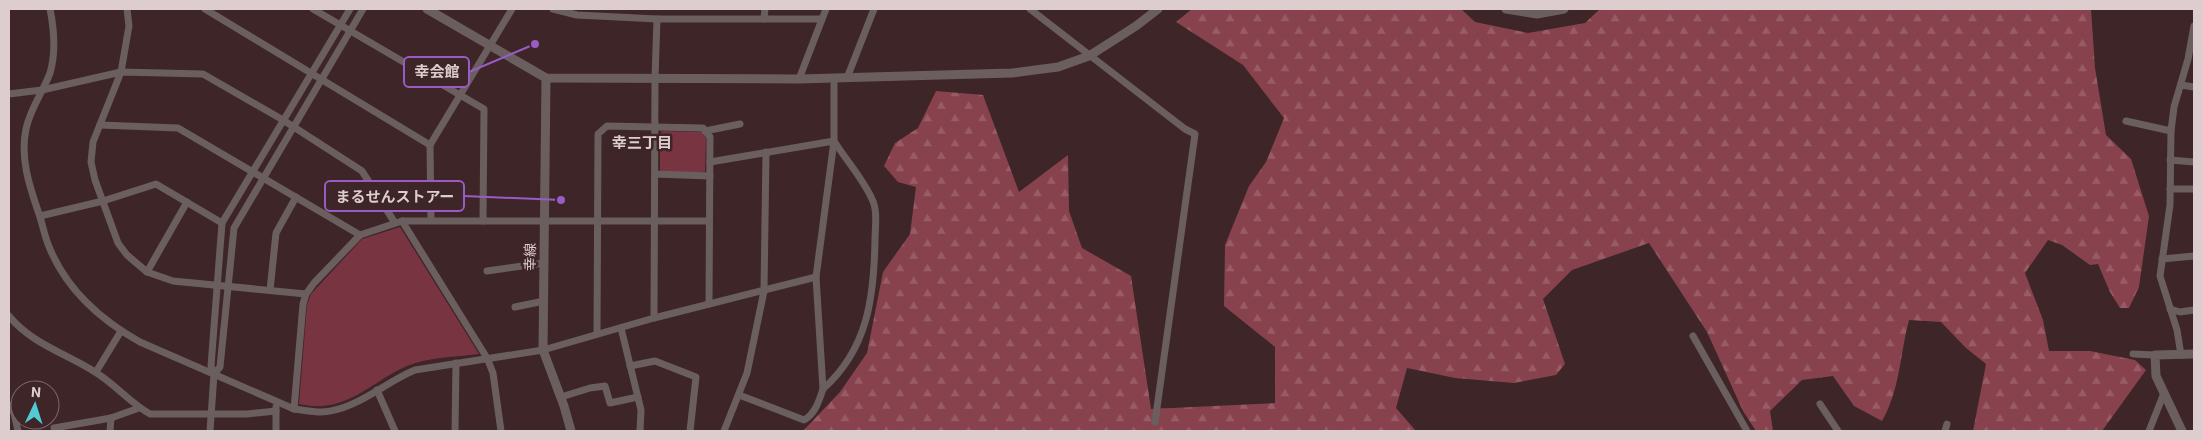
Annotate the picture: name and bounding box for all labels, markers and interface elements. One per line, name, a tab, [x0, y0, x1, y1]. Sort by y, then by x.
callout: 幸会館	[404, 57, 469, 87]
text: 幸会館	[414, 63, 460, 81]
district label: 幸三丁目	[612, 134, 672, 152]
callout: まるせんストアー	[325, 181, 464, 211]
text: まるせんストアー	[335, 188, 455, 206]
street label: 幸線	[522, 243, 538, 271]
north arrow	[10, 380, 60, 430]
text: N	[30, 384, 41, 400]

